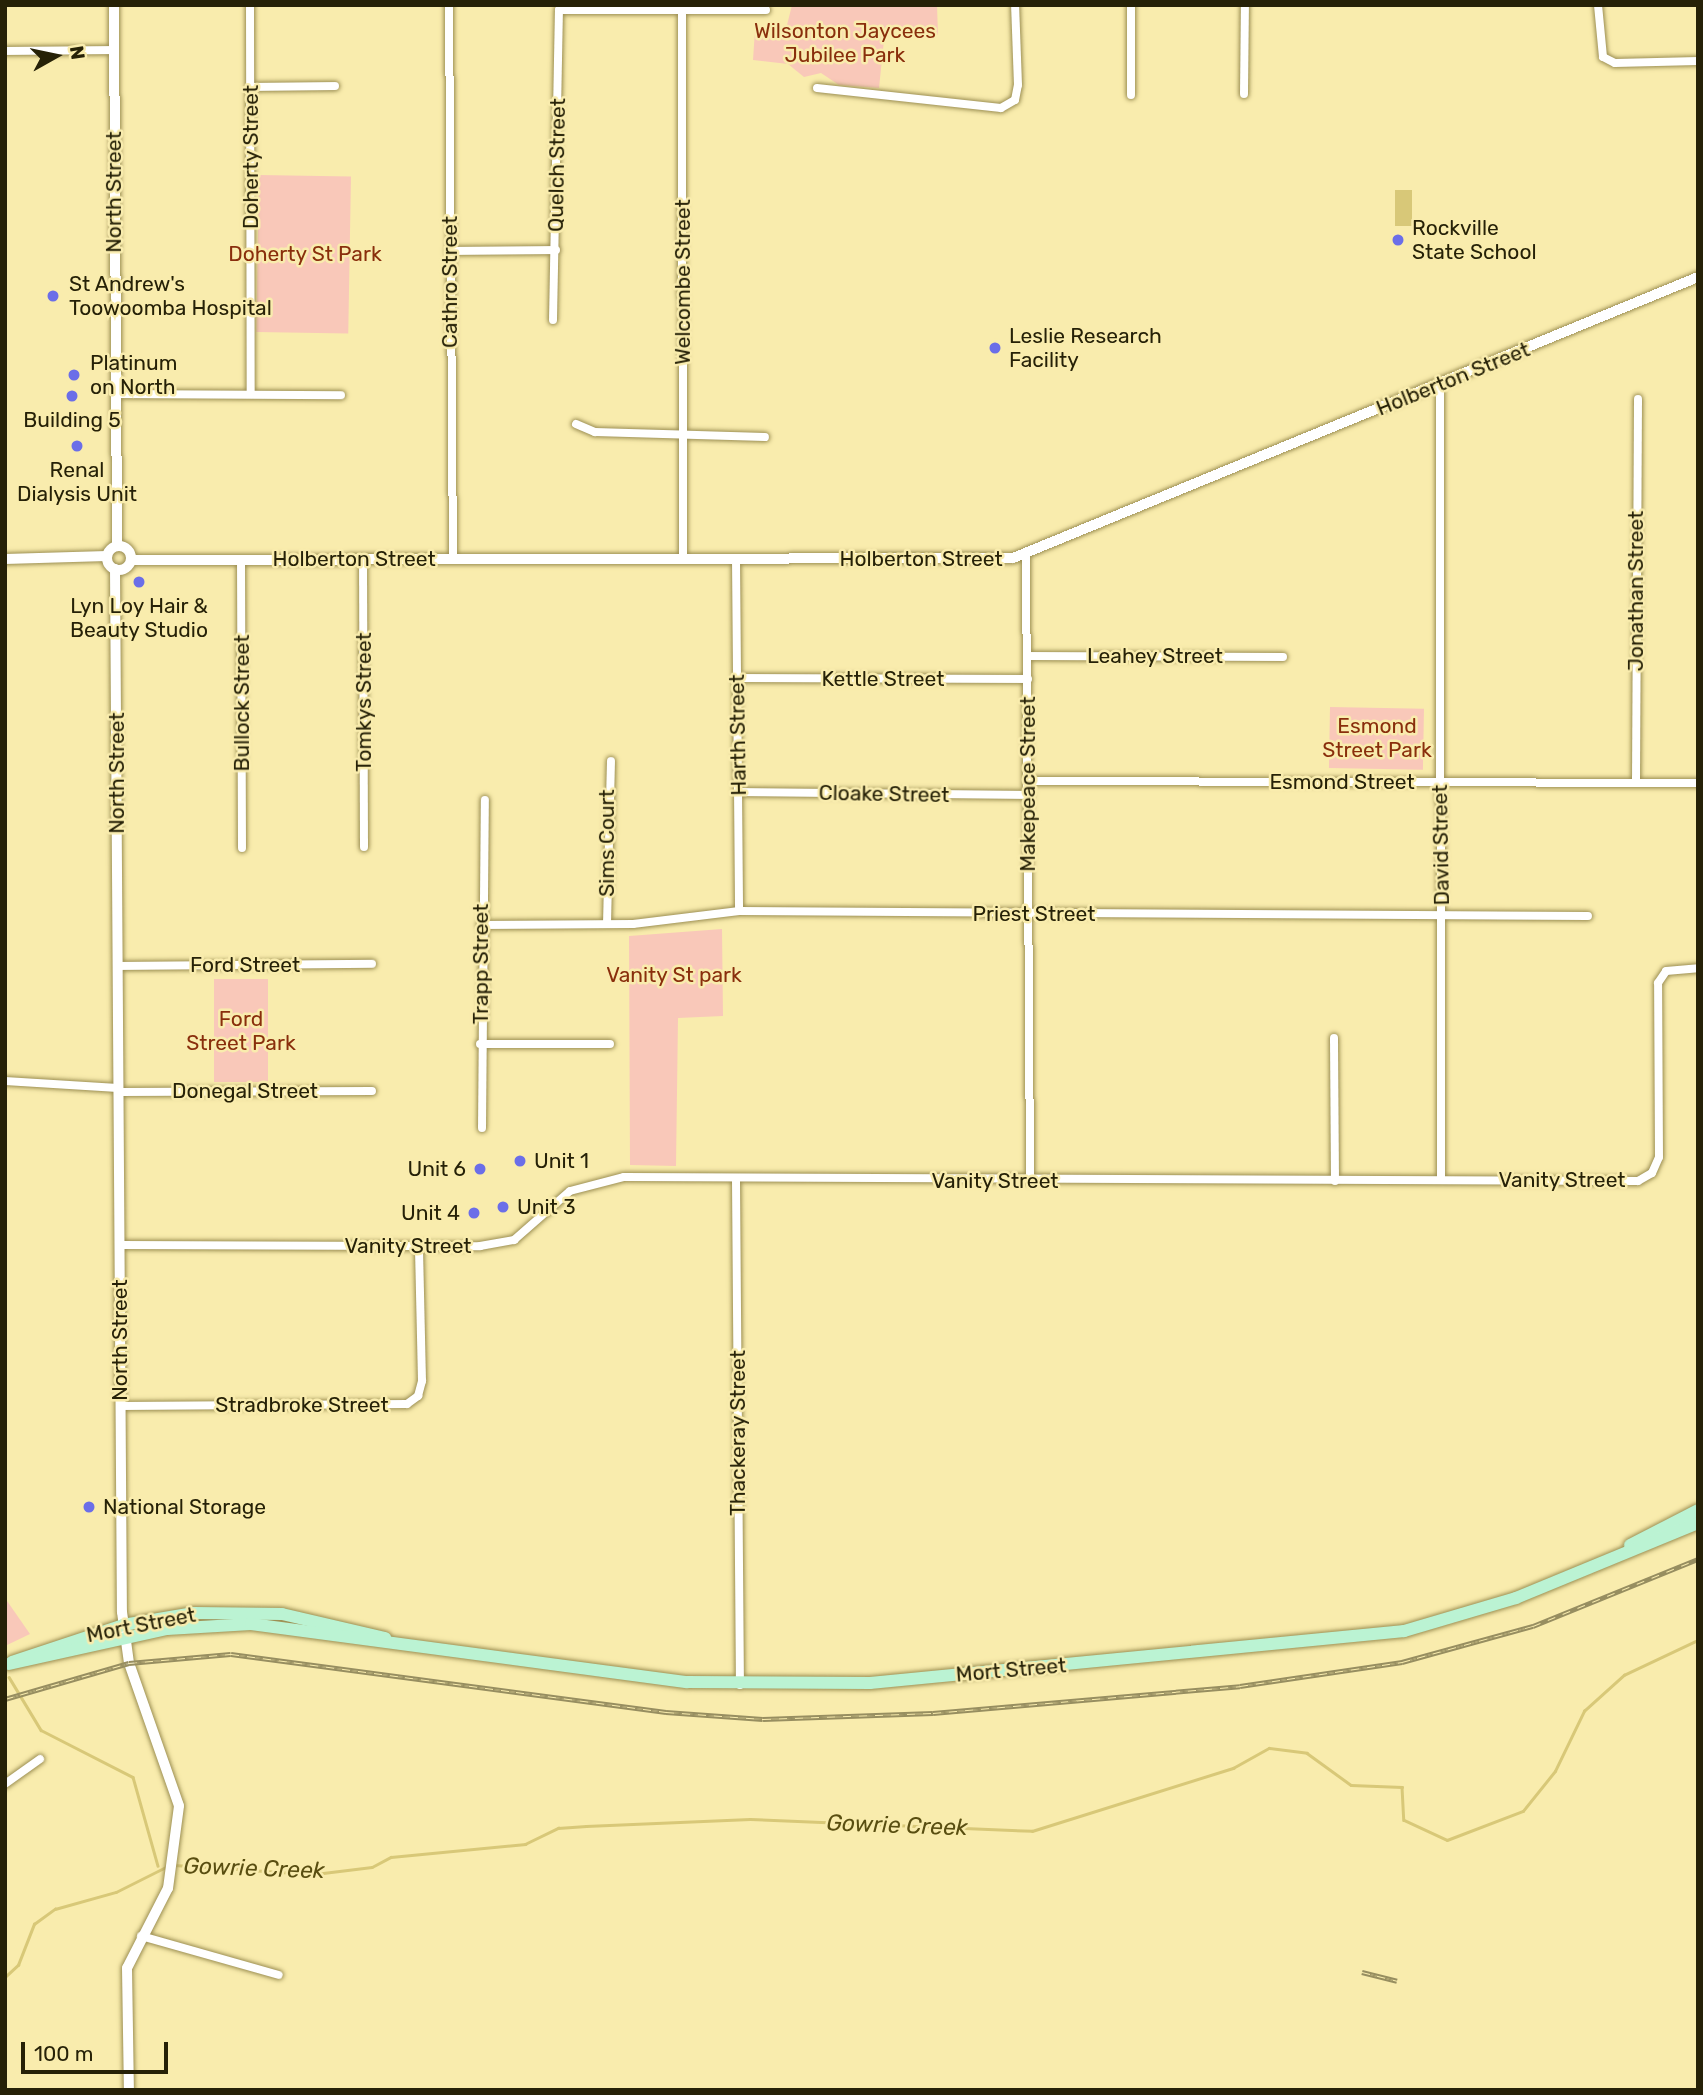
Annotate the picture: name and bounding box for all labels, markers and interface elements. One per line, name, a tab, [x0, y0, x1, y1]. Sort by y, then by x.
park label: Wilsonton Jaycees Jubilee Park	[754, 18, 936, 68]
north arrow	[21, 21, 91, 91]
text: N	[65, 44, 90, 61]
street label: Doherty Street	[238, 85, 264, 229]
street label: Quelch Street	[543, 98, 571, 232]
street label: North Street	[101, 131, 127, 253]
street label: Welcombe Street	[670, 199, 696, 365]
place label: Rockville State School	[1412, 215, 1537, 265]
street label: Cathro Street	[437, 216, 463, 348]
marker: Rockville State School	[1390, 232, 1406, 248]
park label: Doherty St Park	[228, 241, 382, 267]
place label: St Andrew's Toowoomba Hospital	[69, 271, 272, 321]
marker: St Andrew's Toowoomba Hospital	[43, 286, 63, 306]
place label: Leslie Research Facility	[1009, 323, 1162, 373]
street label: Holberton Street	[1373, 337, 1533, 421]
marker: Leslie Research Facility	[987, 340, 1003, 356]
place label: Platinum on North	[90, 350, 177, 400]
marker: Platinum on North	[64, 365, 84, 385]
marker: Building 5	[64, 388, 80, 404]
place label: Building 5	[23, 407, 121, 433]
marker: Renal Dialysis Unit	[69, 438, 85, 454]
place label: Renal Dialysis Unit	[17, 457, 137, 507]
street label: Jonathan Street	[1623, 511, 1649, 671]
street label: Holberton Street	[272, 546, 436, 572]
street label: Holberton Street	[839, 546, 1003, 572]
marker: Lyn Loy Hair & Beauty Studio	[131, 574, 147, 590]
place label: Lyn Loy Hair & Beauty Studio	[70, 593, 208, 643]
street label: Tomkys Street	[351, 632, 377, 772]
street label: Bullock Street	[229, 634, 255, 772]
street label: Leahey Street	[1087, 643, 1223, 669]
street label: Kettle Street	[822, 666, 944, 692]
street label: Harth Street	[724, 674, 752, 796]
street label: Makepeace Street	[1015, 696, 1041, 872]
street label: North Street	[104, 712, 130, 834]
park label: Esmond Street Park	[1322, 713, 1432, 763]
street label: Esmond Street	[1269, 769, 1415, 795]
street label: Cloake Street	[818, 780, 950, 808]
street label: David Street	[1427, 784, 1455, 906]
street label: Sims Court	[594, 789, 620, 897]
street label: Priest Street	[972, 901, 1096, 927]
street label: Trapp Street	[468, 904, 494, 1024]
street label: Ford Street	[190, 952, 300, 978]
park label: Vanity St park	[606, 962, 742, 988]
park label: Ford Street Park	[186, 1006, 296, 1056]
street label: Donegal Street	[172, 1078, 318, 1104]
place label: Unit 1	[534, 1148, 589, 1174]
marker: Unit 1	[512, 1153, 528, 1169]
place label: Unit 6	[407, 1156, 466, 1182]
marker: Unit 6	[472, 1161, 488, 1177]
street label: Vanity Street	[1498, 1167, 1626, 1193]
street label: Vanity Street	[931, 1168, 1059, 1194]
place label: Unit 3	[517, 1194, 576, 1220]
marker: Unit 3	[495, 1199, 511, 1215]
place label: Unit 4	[401, 1200, 460, 1226]
marker: Unit 4	[466, 1205, 482, 1221]
street label: Vanity Street	[344, 1233, 472, 1259]
street label: North Street	[107, 1279, 133, 1401]
street label: Thackeray Street	[725, 1350, 751, 1516]
street label: Stradbroke Street	[215, 1392, 389, 1418]
place label: National Storage	[103, 1494, 266, 1520]
marker: National Storage	[81, 1499, 97, 1515]
street label: Mort Street	[84, 1602, 198, 1648]
street label: Mort Street	[955, 1653, 1067, 1687]
water label: Gowrie Creek	[826, 1809, 968, 1841]
water label: Gowrie Creek	[183, 1852, 325, 1884]
scale bar	[24, 2028, 172, 2072]
text: 100 m	[34, 2041, 93, 2066]

